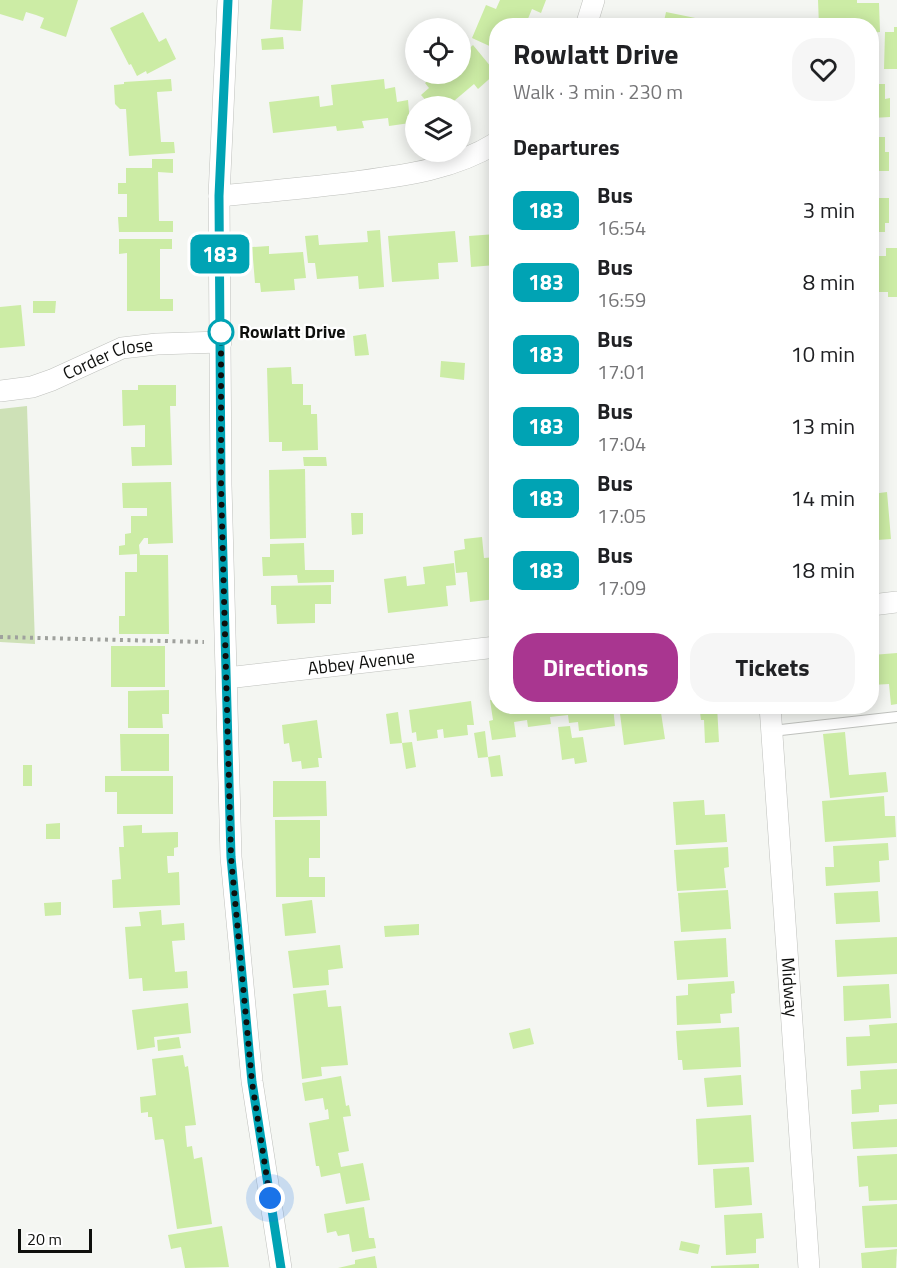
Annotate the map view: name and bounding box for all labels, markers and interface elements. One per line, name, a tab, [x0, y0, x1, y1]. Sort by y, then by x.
map controls	[405, 18, 471, 162]
button: locate	[405, 18, 471, 84]
text: Rowlatt Drive	[513, 32, 679, 75]
button: heart	[792, 38, 855, 101]
text: Walk · 3 min · 230 m	[513, 76, 683, 107]
button: layers	[405, 96, 471, 162]
text: Departures	[513, 130, 620, 164]
text: Bus	[597, 178, 633, 212]
text: 3 min	[803, 193, 855, 227]
text: 183	[528, 194, 564, 226]
text: 16:54	[597, 212, 646, 243]
line badge: 183	[186, 234, 254, 274]
text: 183	[202, 238, 238, 270]
text: Bus	[597, 250, 633, 284]
text: 8 min	[803, 265, 855, 299]
text: 183	[528, 266, 564, 298]
text: 16:59	[597, 284, 646, 315]
place label: Rowlatt Drive	[239, 318, 345, 345]
marker: Rowlatt Drive	[208, 319, 234, 345]
text: Bus	[597, 322, 633, 356]
street label: Corder Close	[58, 331, 154, 386]
text: 10 min	[790, 337, 855, 371]
text: 183	[528, 338, 564, 370]
text: 17:01	[597, 356, 646, 387]
text: Bus	[597, 394, 633, 428]
text: 13 min	[790, 409, 855, 443]
text: 183	[528, 410, 564, 442]
text: 17:04	[597, 428, 646, 459]
text: Bus	[597, 466, 633, 500]
text: 14 min	[790, 481, 855, 515]
text: 183	[528, 482, 564, 514]
text: 17:05	[597, 500, 646, 531]
text: Bus	[597, 538, 633, 572]
text: 18 min	[790, 553, 855, 587]
text: 183	[528, 554, 564, 586]
text: 17:09	[597, 572, 646, 603]
button: Directions	[513, 633, 678, 702]
button: Tickets	[690, 633, 855, 702]
street label: Abbey Avenue	[306, 642, 416, 682]
street label: Midway	[774, 956, 806, 1018]
your location	[255, 1183, 285, 1213]
scale bar	[18, 1226, 92, 1254]
text: 20 m	[27, 1227, 62, 1251]

